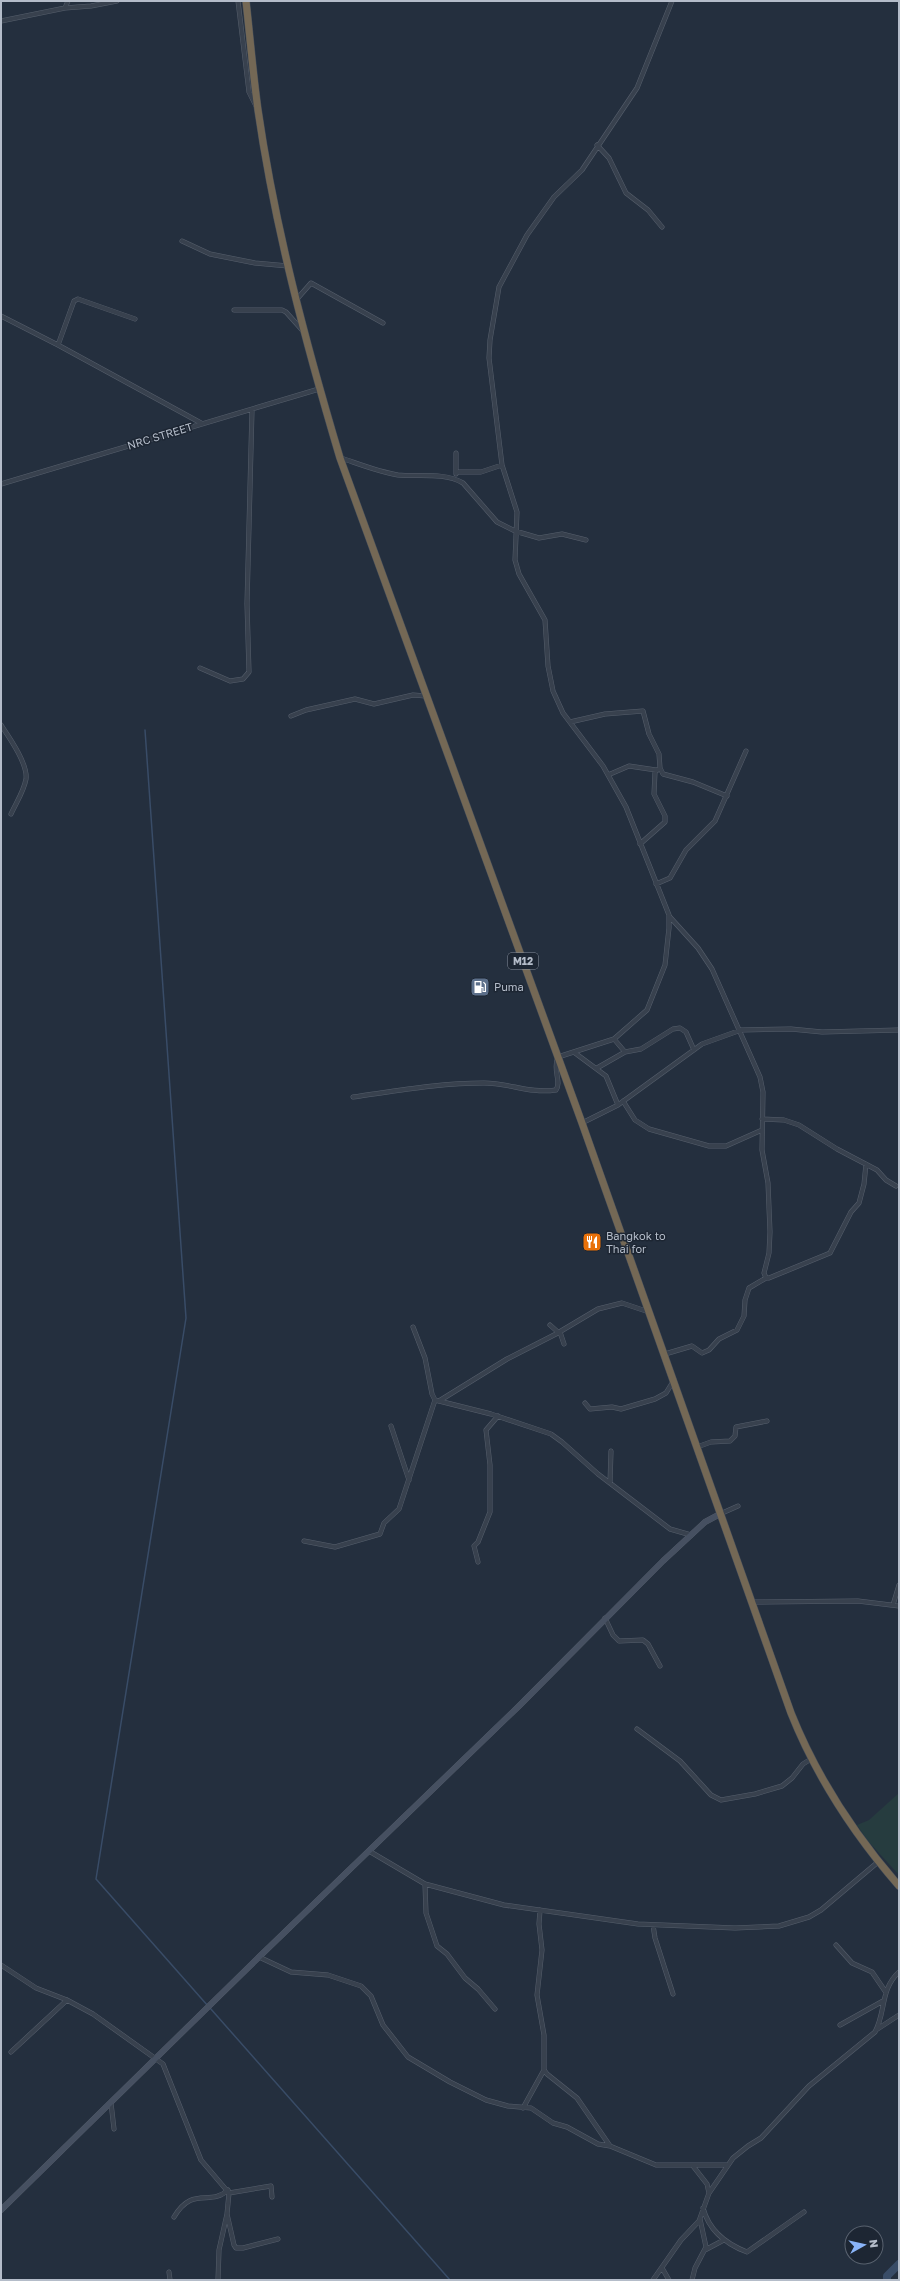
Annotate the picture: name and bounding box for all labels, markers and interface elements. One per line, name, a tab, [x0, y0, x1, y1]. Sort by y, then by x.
street label: NRC STREET	[126, 419, 194, 452]
road number: M12	[508, 953, 538, 969]
fuel station icon: Puma	[469, 976, 491, 998]
place label: Puma	[494, 980, 524, 993]
place label: Bangkok to Thai for	[606, 1229, 666, 1255]
restaurant icon: Bangkok to Thai for	[581, 1231, 603, 1253]
north arrow	[844, 2225, 884, 2265]
text: N	[867, 2238, 881, 2249]

